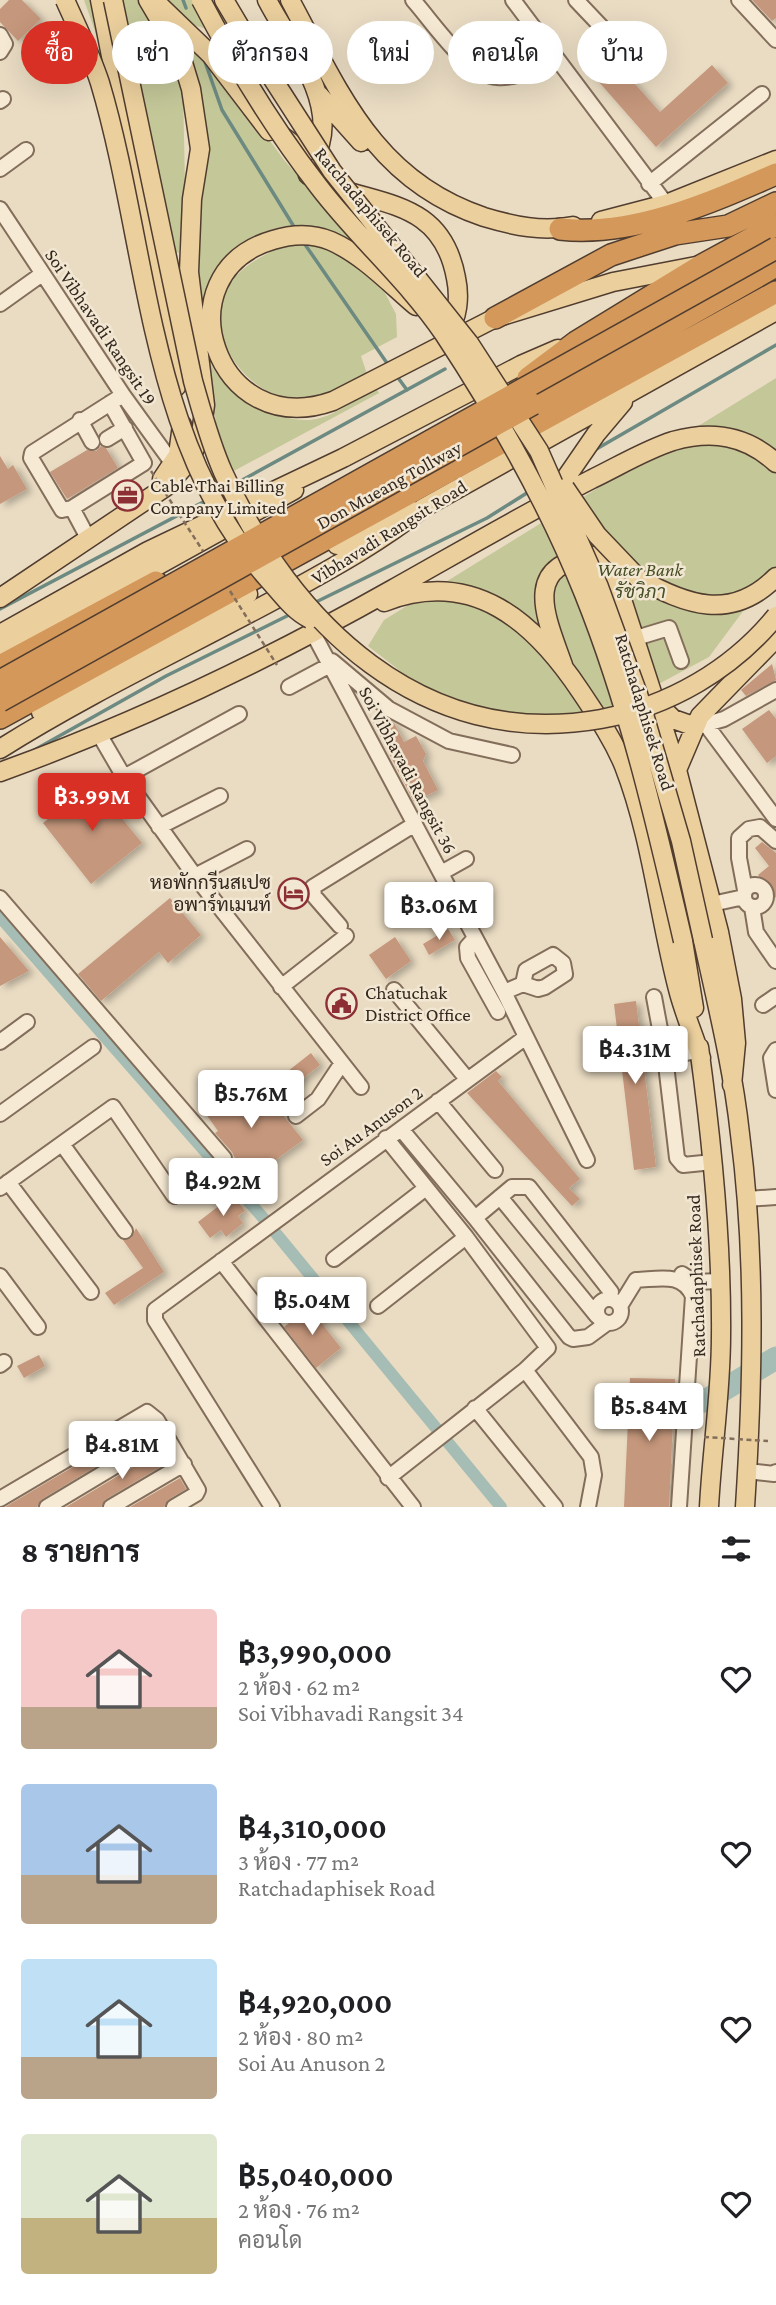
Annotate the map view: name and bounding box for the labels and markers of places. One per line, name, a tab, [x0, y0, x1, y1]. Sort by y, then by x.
place label: Cable Thai Billing Company Limited	[150, 475, 286, 518]
office icon: Cable Thai Billing Company Limited	[110, 479, 144, 513]
pin: ฿3.99M	[35, 774, 149, 833]
place label: หอพักกรีนสเปซ อพาร์ทเมนท์	[150, 870, 271, 915]
hotel icon: หอพักกรีนสเปซ อพาร์ทเมนท์	[277, 876, 311, 910]
pin: ฿3.06M	[382, 883, 496, 942]
place label: Chatuchak District Office	[365, 982, 470, 1025]
public building icon: Chatuchak District Office	[325, 986, 359, 1020]
pin: ฿4.31M	[578, 1026, 692, 1086]
pin: ฿5.76M	[194, 1070, 308, 1130]
pin: ฿4.92M	[166, 1158, 280, 1218]
pin: ฿5.04M	[255, 1278, 369, 1337]
pin: ฿5.84M	[592, 1384, 706, 1443]
pin: ฿4.81M	[65, 1422, 179, 1481]

